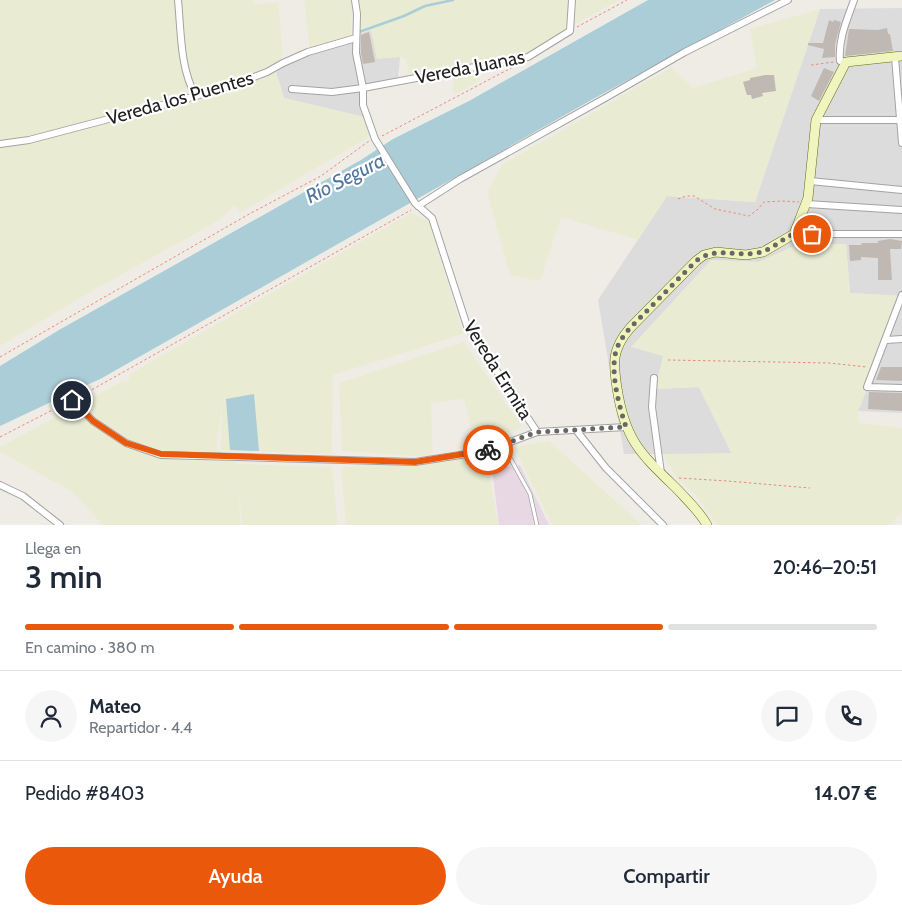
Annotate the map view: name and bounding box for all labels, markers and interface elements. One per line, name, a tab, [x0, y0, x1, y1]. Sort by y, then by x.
street label: Vereda Juanas	[413, 45, 527, 89]
street label: Vereda los Puentes	[104, 66, 256, 130]
water label: Río Segura	[301, 148, 389, 208]
pin	[791, 213, 833, 255]
icon: bag	[798, 220, 826, 248]
street label: Vereda Ermita	[459, 316, 537, 424]
pin	[51, 379, 93, 421]
icon: home	[58, 386, 86, 414]
courier	[463, 425, 513, 475]
icon: bike	[474, 436, 502, 464]
text: Llega en	[25, 539, 81, 558]
text: 20:46–20:51	[773, 556, 877, 579]
text: 3 min	[25, 557, 102, 596]
text: En camino · 380 m	[25, 638, 155, 657]
button: person	[25, 690, 77, 742]
button: chat	[761, 690, 813, 742]
button: phone	[825, 690, 877, 742]
text: Mateo	[89, 695, 141, 718]
text: Repartidor · 4.4	[89, 718, 192, 737]
text: Pedido #8403	[25, 782, 145, 805]
text: 14.07 €	[815, 782, 877, 805]
button: Ayuda	[25, 847, 446, 905]
button: Compartir	[456, 847, 877, 905]

